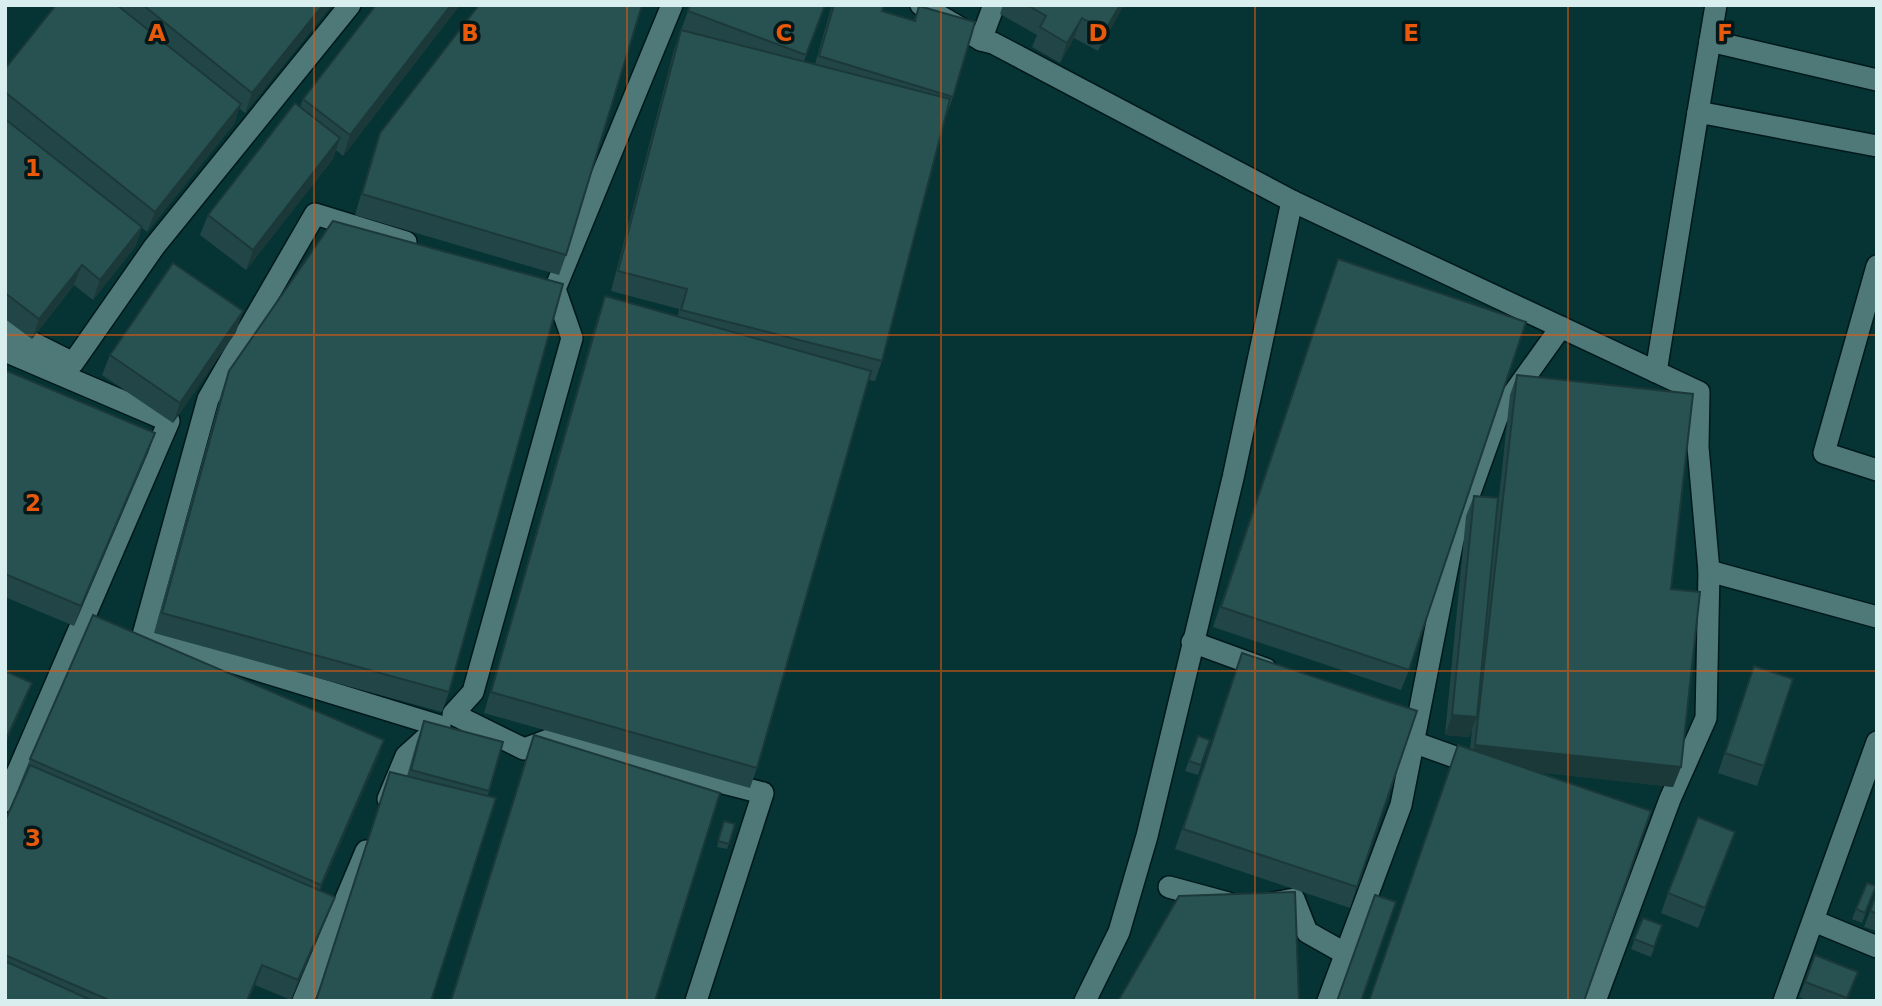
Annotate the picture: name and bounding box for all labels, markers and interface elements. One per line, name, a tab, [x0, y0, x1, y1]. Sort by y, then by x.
text: A	[148, 20, 166, 46]
text: B	[461, 20, 479, 46]
text: C	[776, 20, 792, 46]
text: D	[1088, 20, 1108, 46]
text: E	[1403, 20, 1419, 46]
text: F	[1717, 20, 1733, 46]
text: 1	[25, 155, 41, 181]
text: 2	[25, 490, 41, 516]
text: 3	[25, 825, 41, 851]

